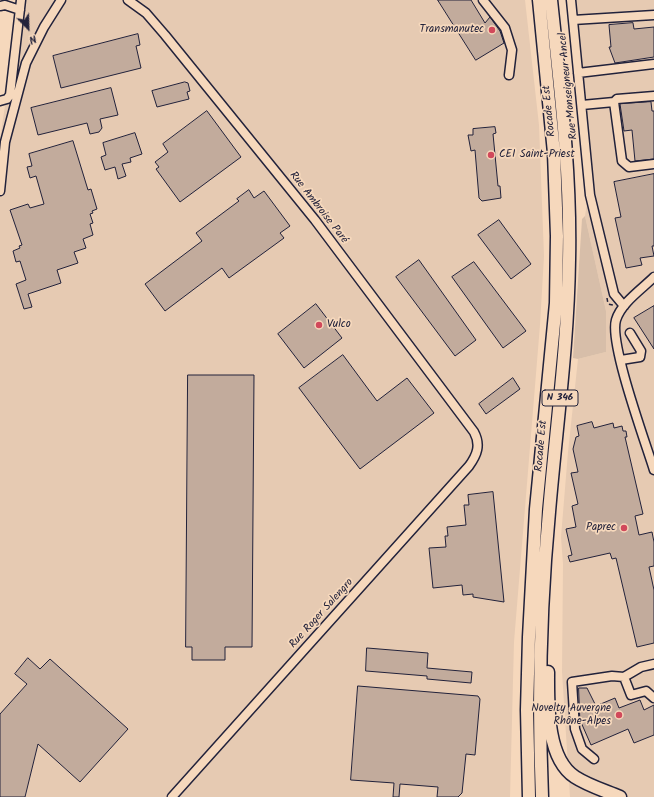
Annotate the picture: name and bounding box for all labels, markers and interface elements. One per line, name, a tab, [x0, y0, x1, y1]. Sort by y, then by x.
north arrow	[8, 8, 48, 48]
place label: Transmanutec	[420, 23, 484, 37]
marker: Transmanutec	[487, 25, 497, 35]
text: N	[26, 29, 39, 49]
street label: Rue Monseigneur Ancel	[557, 32, 581, 140]
street label: Rocade Est	[541, 85, 559, 137]
place label: CEI Saint-Priest	[499, 148, 575, 162]
marker: CEI Saint-Priest	[486, 150, 496, 160]
street label: Rue Ambroise Paré	[286, 170, 350, 246]
place label: Vulco	[327, 318, 351, 332]
marker: Vulco	[314, 320, 324, 330]
road number: N 346	[542, 390, 578, 406]
street label: Rocade Est	[533, 420, 551, 472]
place label: Paprec	[586, 521, 616, 535]
marker: Paprec	[619, 523, 629, 533]
street label: Rue Roger Salengro	[287, 576, 357, 652]
place label: Novelty Auvergne Rhône-Alpes	[531, 702, 611, 728]
marker: Novelty Auvergne Rhône-Alpes	[614, 710, 624, 720]

